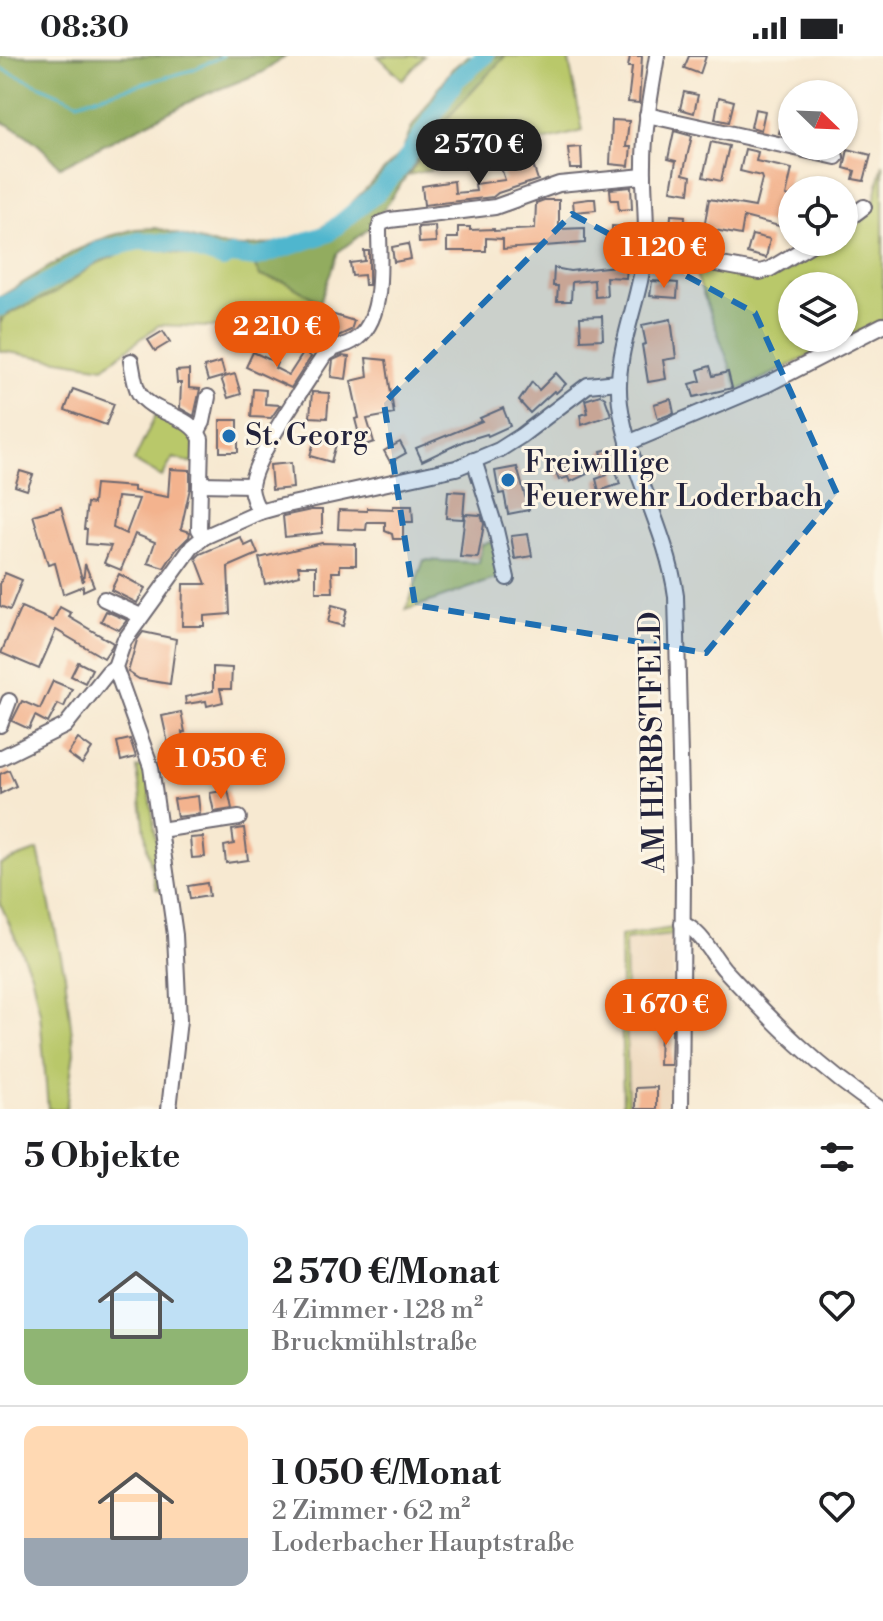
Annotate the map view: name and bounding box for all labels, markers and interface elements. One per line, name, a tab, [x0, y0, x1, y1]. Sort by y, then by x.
text: 08:30	[40, 9, 129, 47]
north arrow	[778, 80, 858, 160]
map controls	[778, 80, 858, 352]
pin: 2 570 €	[405, 119, 553, 187]
text: 2 570 €	[434, 129, 524, 161]
button: locate	[778, 176, 858, 256]
pin: 1 120 €	[590, 222, 738, 290]
text: 1 120 €	[621, 232, 707, 264]
button: layers	[778, 272, 858, 352]
pin: 2 210 €	[203, 301, 351, 369]
text: 2 210 €	[233, 311, 321, 343]
place label: St. Georg	[245, 417, 369, 455]
marker: St. Georg	[220, 427, 238, 445]
place label: Freiwillige Feuerwehr Loderbach	[524, 444, 823, 516]
marker: Freiwillige Feuerwehr Loderbach	[499, 471, 517, 489]
street label: AM HERBSTFELD	[632, 611, 674, 874]
pin: 1 050 €	[147, 733, 295, 801]
text: 1 050 €	[175, 743, 267, 775]
pin: 1 670 €	[592, 979, 740, 1047]
text: 1 670 €	[623, 989, 709, 1021]
icon: filters	[815, 1135, 859, 1179]
text: 5 Objekte	[24, 1136, 180, 1178]
text: 2 570 €/Monat	[272, 1252, 499, 1294]
icon: home	[88, 1257, 184, 1353]
icon: heart	[815, 1283, 859, 1327]
text: 4 Zimmer · 128 m²	[272, 1294, 483, 1326]
text: Bruckmühlstraße	[272, 1326, 477, 1358]
text: 1 050 €/Monat	[272, 1453, 501, 1495]
icon: home	[88, 1458, 184, 1554]
icon: heart	[815, 1484, 859, 1528]
text: 2 Zimmer · 62 m²	[272, 1495, 470, 1527]
text: Loderbacher Hauptstraße	[272, 1527, 575, 1559]

